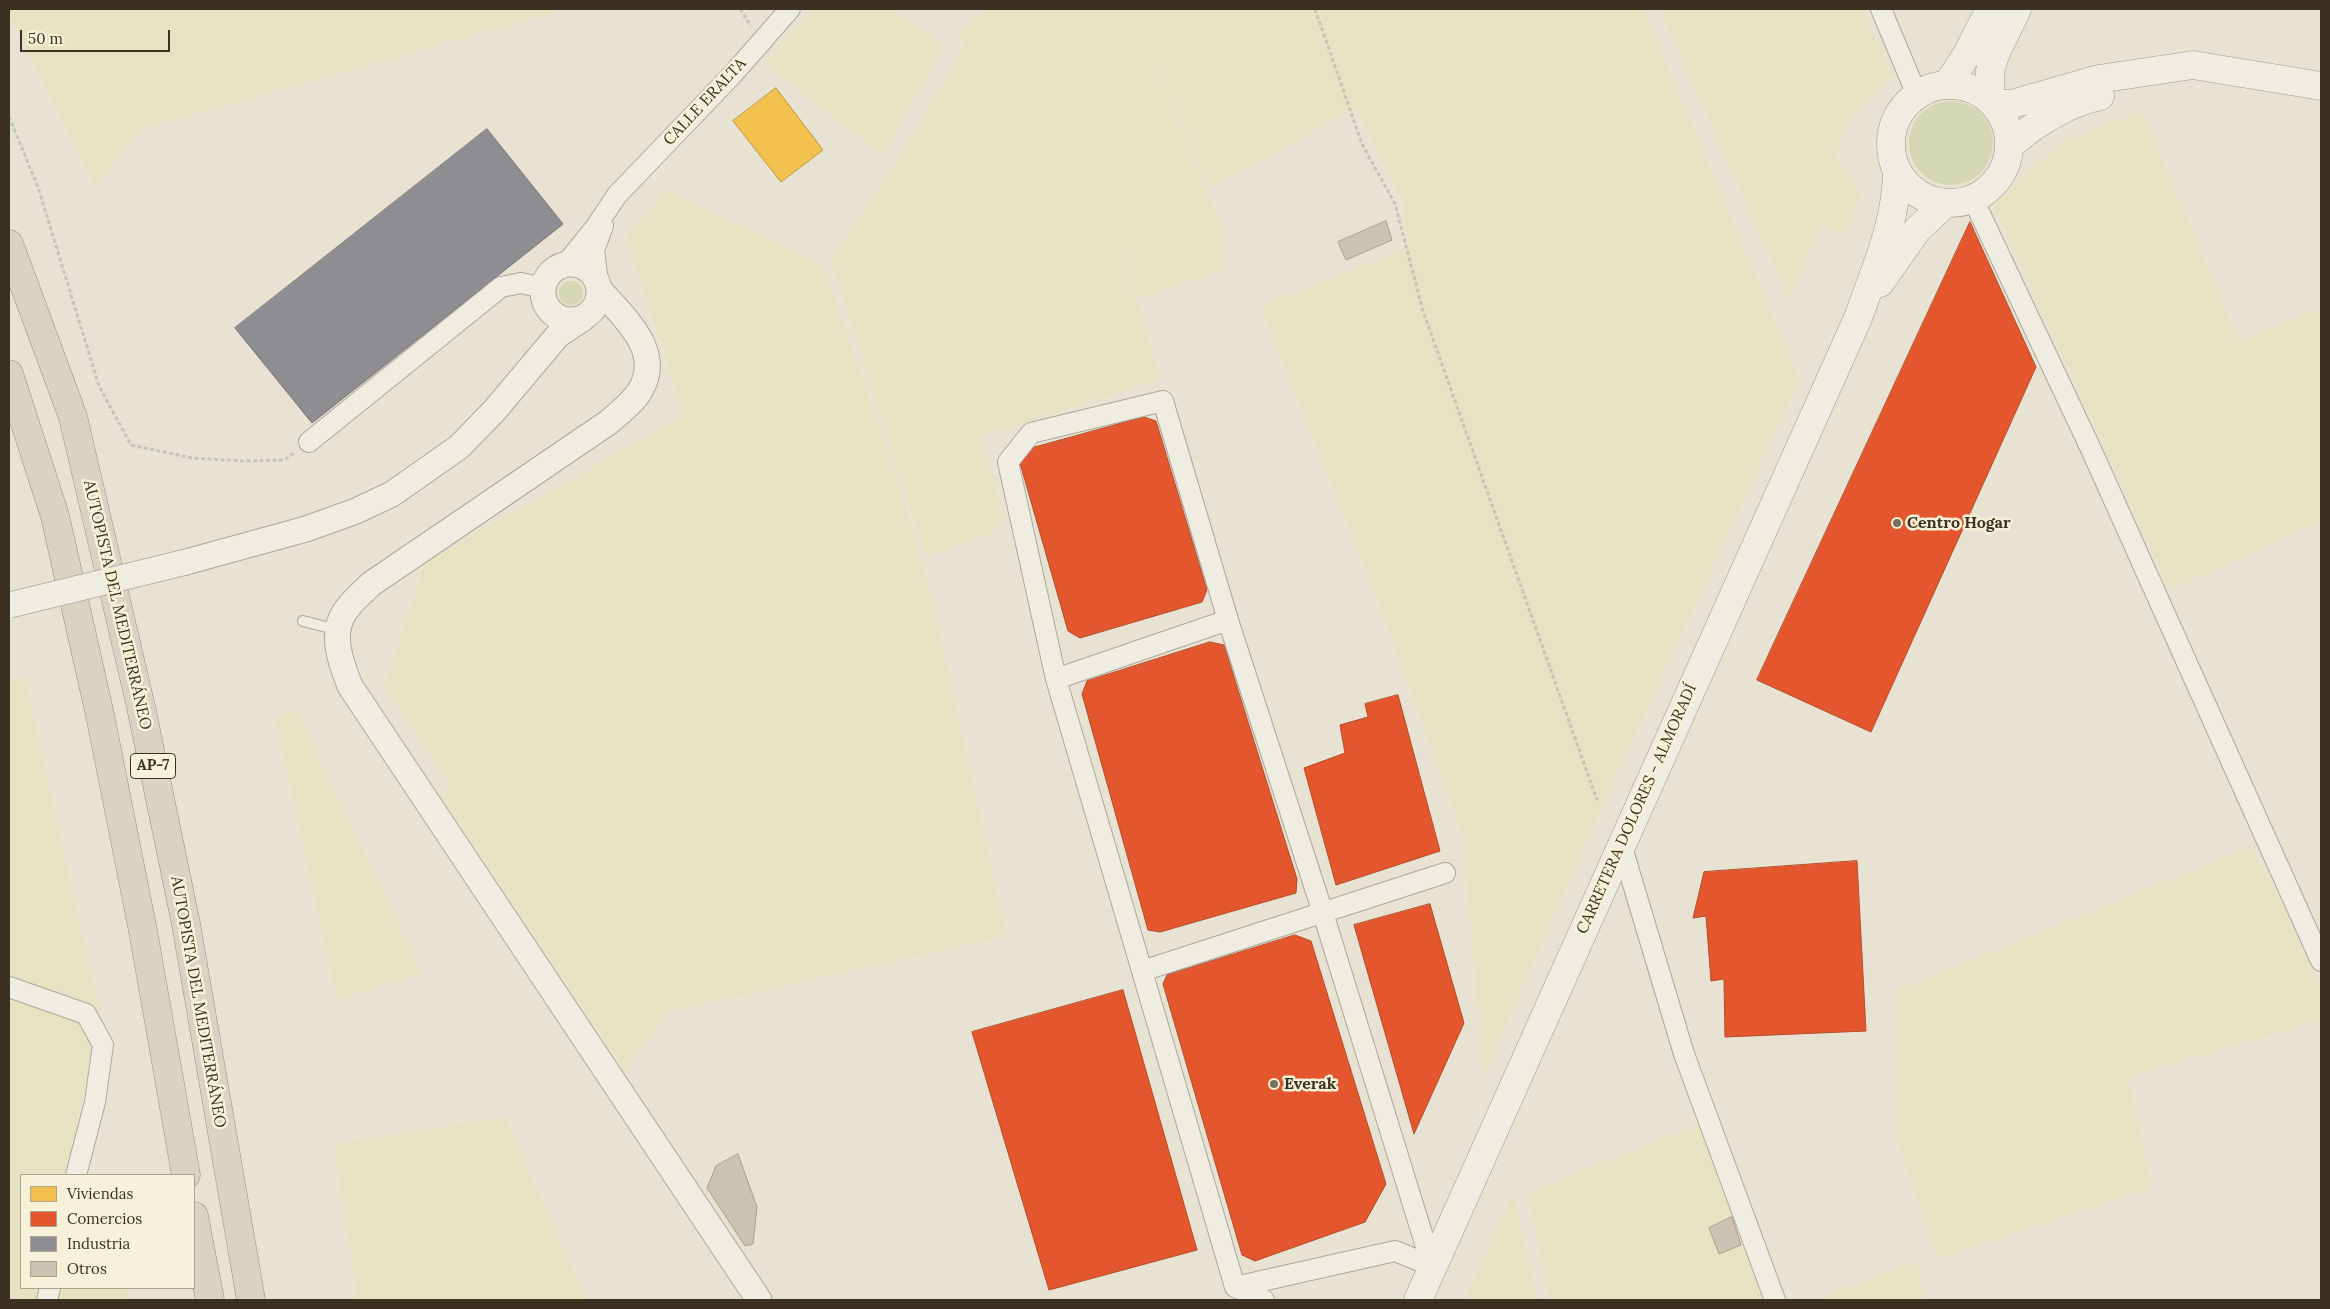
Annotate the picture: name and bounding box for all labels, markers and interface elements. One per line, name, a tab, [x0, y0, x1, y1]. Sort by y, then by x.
scale bar	[22, 20, 172, 52]
text: 50 m	[28, 29, 63, 48]
street label: CALLE ERALTA	[660, 54, 750, 150]
street label: AUTOPISTA DEL MEDITERRÁNEO	[79, 478, 155, 732]
place label: Centro Hogar	[1907, 513, 2011, 533]
marker: Centro Hogar	[1891, 517, 1903, 529]
street label: CARRETERA DOLORES - ALMORADÍ	[1573, 681, 1701, 937]
road number: AP-7	[130, 754, 176, 778]
street label: AUTOPISTA DEL MEDITERRÁNEO	[166, 875, 230, 1129]
place label: Everak	[1284, 1074, 1336, 1094]
marker: Everak	[1268, 1078, 1280, 1090]
legend	[20, 1174, 195, 1289]
text: Viviendas	[67, 1184, 133, 1203]
text: Comercios	[67, 1209, 142, 1228]
text: Industria	[67, 1234, 130, 1253]
text: Otros	[67, 1259, 107, 1278]

